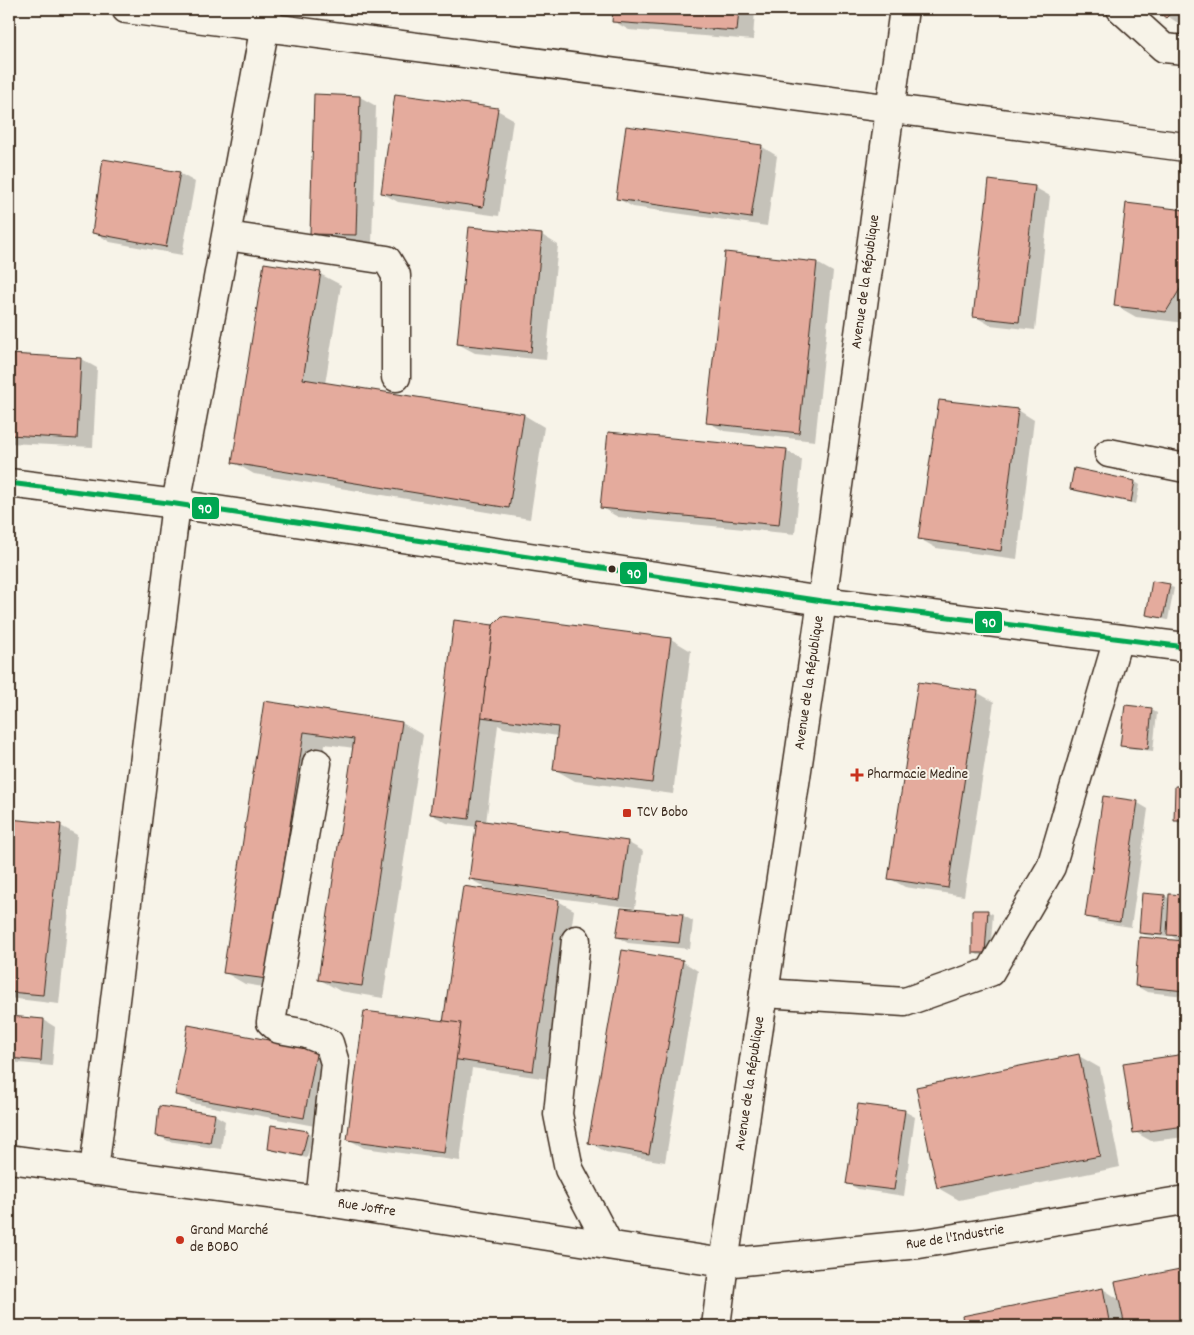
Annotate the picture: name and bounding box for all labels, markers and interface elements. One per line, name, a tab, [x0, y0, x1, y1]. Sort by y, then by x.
street label: Avenue de la République	[846, 213, 886, 350]
line badge: 90	[191, 496, 220, 520]
text: 90	[198, 500, 212, 520]
line badge: 90	[619, 561, 648, 585]
unlabelled marker	[607, 564, 617, 574]
text: 90	[627, 565, 641, 585]
line badge: 90	[974, 610, 1003, 634]
street label: Avenue de la République	[789, 614, 831, 751]
text: 90	[982, 614, 996, 634]
place label: Pharmacie Medine	[867, 764, 969, 786]
marker: Pharmacie Medine	[851, 769, 863, 781]
place label: TCV Bobo	[637, 802, 688, 824]
marker: TCV Bobo	[621, 807, 633, 819]
street label: Avenue de la République	[730, 1014, 771, 1152]
street label: Rue Joffre	[336, 1193, 398, 1224]
street label: Rue de l'Industrie	[905, 1219, 1006, 1256]
place label: Grand Marché de BOBO	[190, 1220, 268, 1259]
marker: Grand Marché de BOBO	[174, 1234, 186, 1246]

